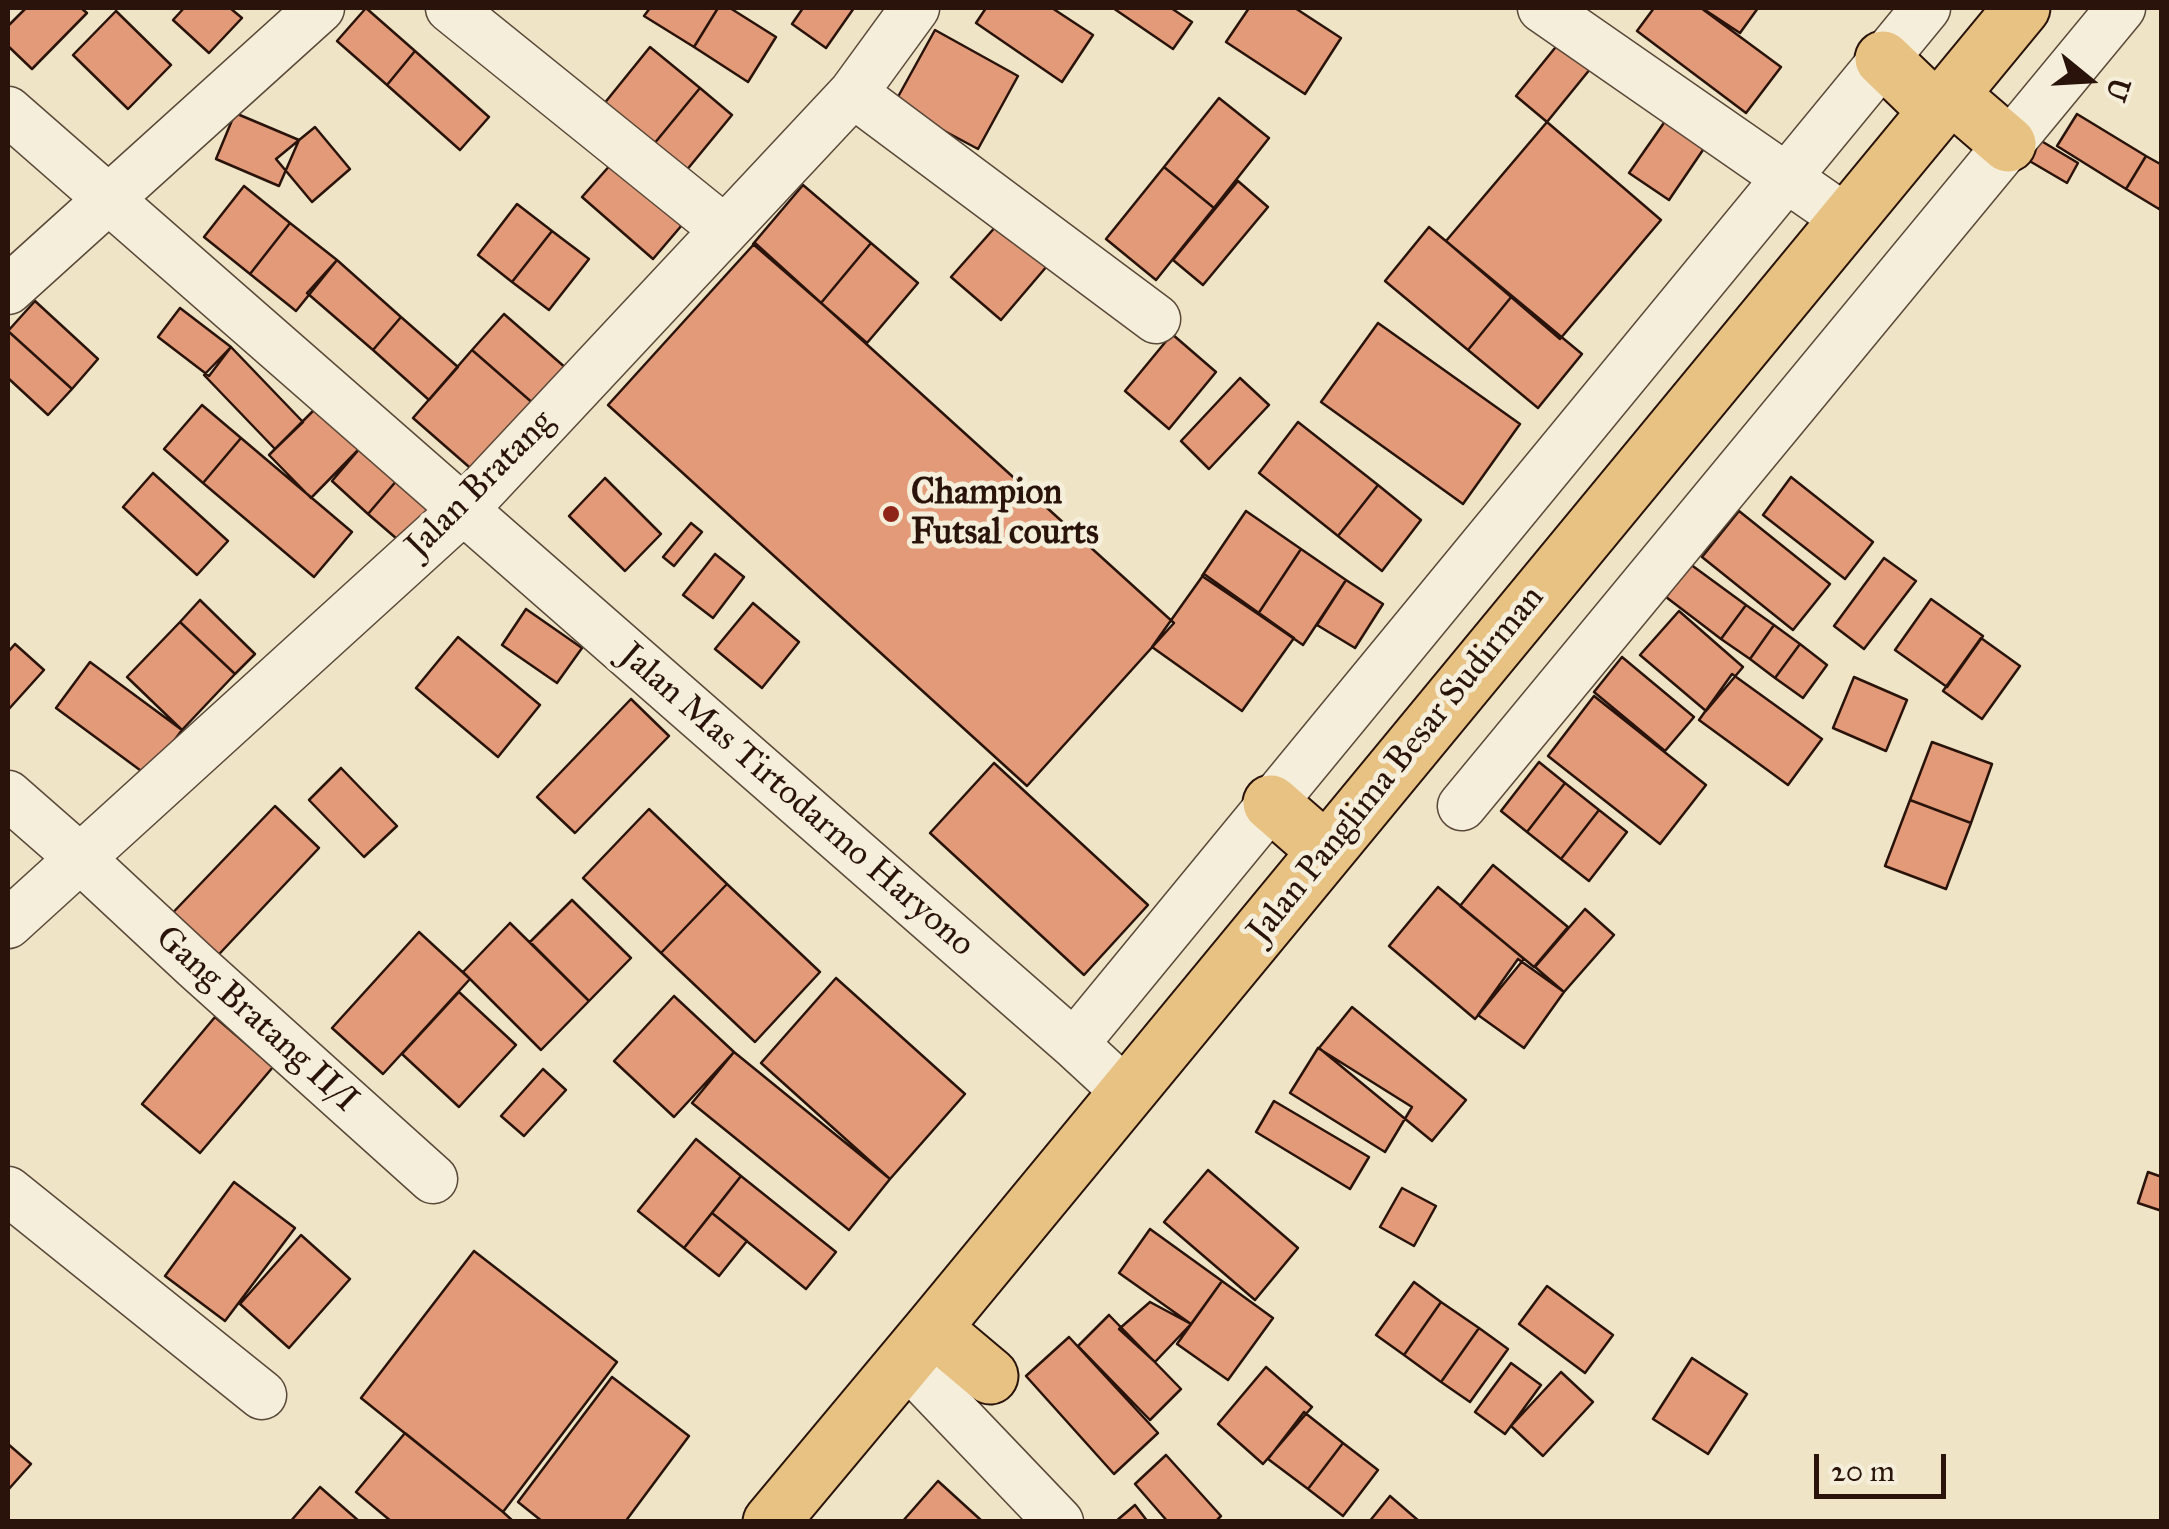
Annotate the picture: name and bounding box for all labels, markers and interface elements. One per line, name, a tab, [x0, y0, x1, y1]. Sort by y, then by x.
north arrow	[2039, 30, 2139, 130]
text: U	[2098, 73, 2138, 105]
street label: Jalan Bratang	[398, 402, 564, 568]
place label: Champion Futsal courts	[911, 473, 1099, 555]
marker: Champion Futsal courts	[880, 503, 902, 525]
street label: Jalan Panglima Besar Sudirman	[1240, 578, 1554, 952]
street label: Jalan Mas Tirtodarmo Haryono	[610, 635, 982, 967]
street label: Gang Bratang II/I	[146, 918, 366, 1122]
scale bar	[1819, 1434, 1952, 1496]
text: 20 m	[1831, 1453, 1895, 1489]

